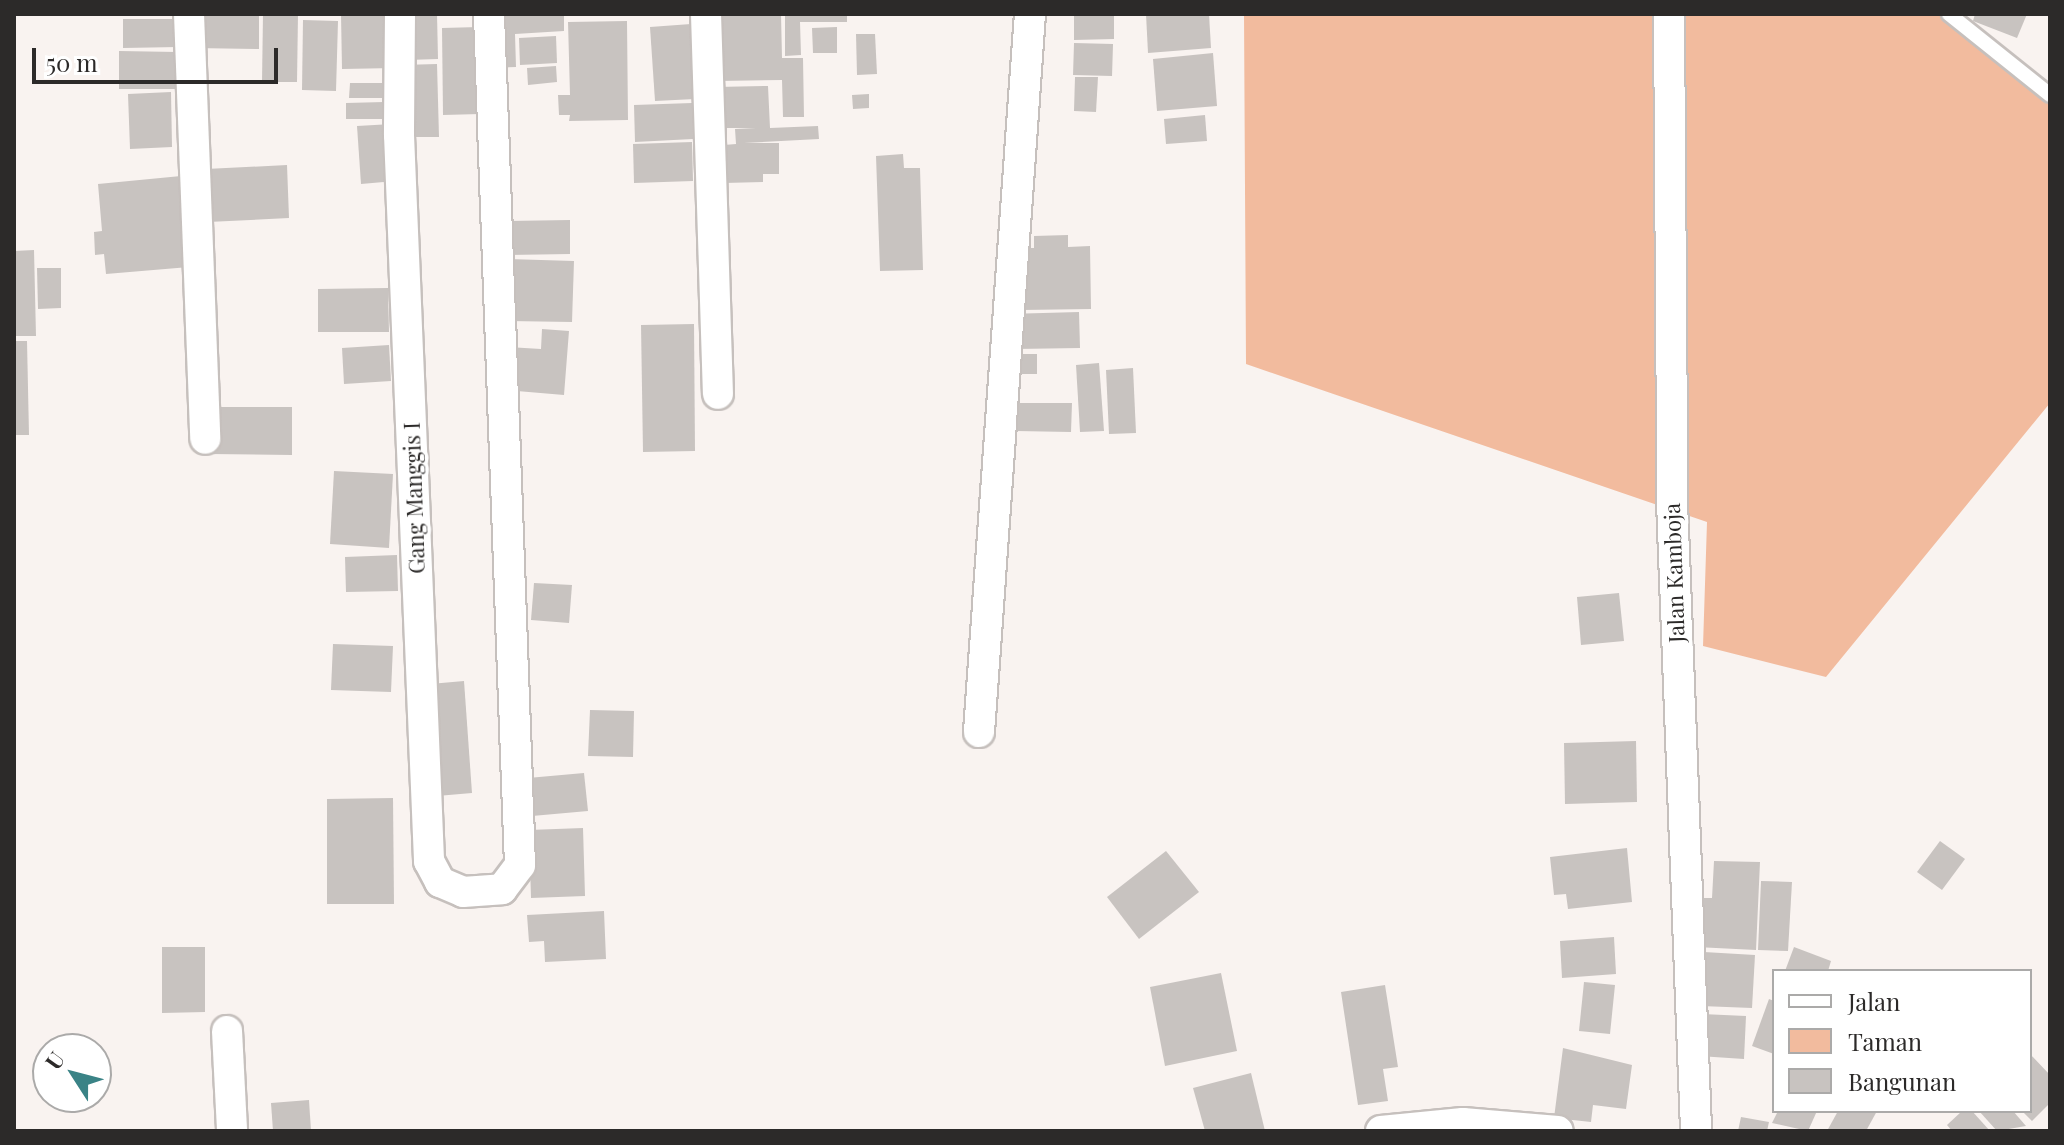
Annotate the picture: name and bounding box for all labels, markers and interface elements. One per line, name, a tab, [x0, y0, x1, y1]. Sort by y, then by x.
scale bar	[36, 32, 282, 82]
text: 50 m	[46, 46, 98, 78]
street label: Gang Manggis I	[398, 422, 430, 574]
street label: Jalan Kamboja	[1658, 503, 1690, 643]
legend	[1772, 969, 2032, 1113]
text: Jalan	[1848, 985, 1900, 1017]
text: Taman	[1848, 1025, 1922, 1057]
north arrow	[32, 1033, 112, 1113]
text: U	[38, 1045, 71, 1075]
text: Bangunan	[1848, 1065, 1956, 1097]

